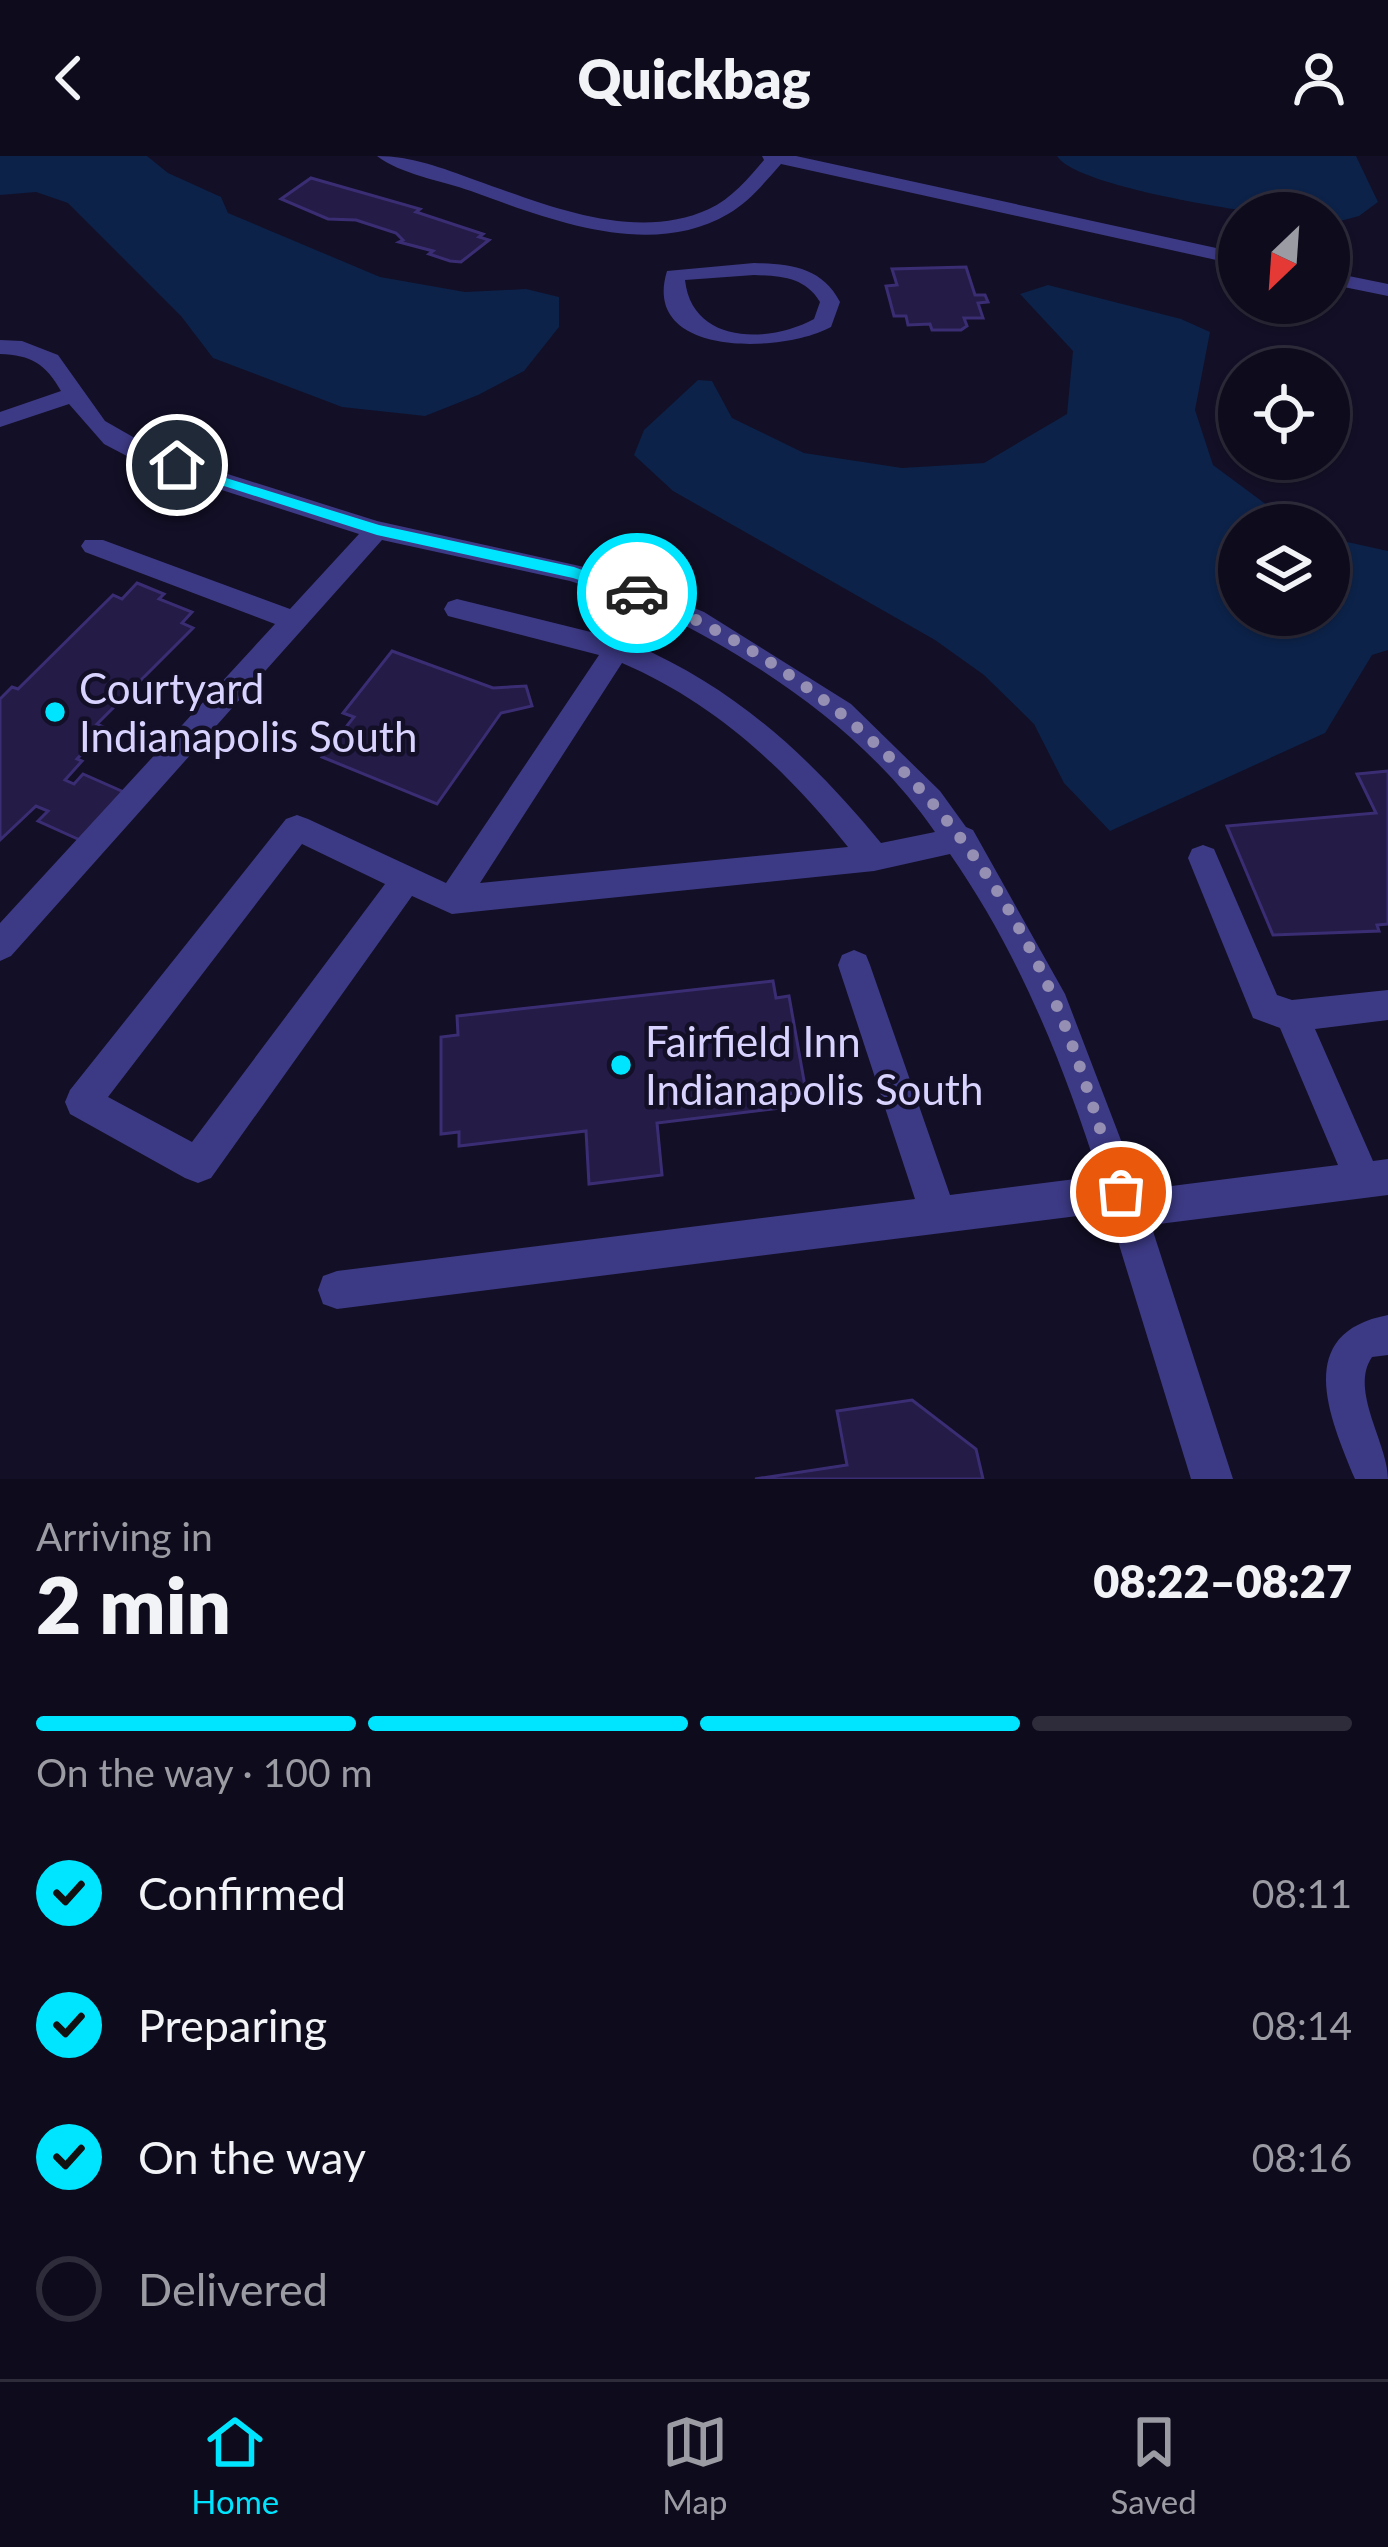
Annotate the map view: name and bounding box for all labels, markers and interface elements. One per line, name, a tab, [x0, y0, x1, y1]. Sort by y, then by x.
icon: back	[36, 45, 102, 111]
icon: person	[1286, 45, 1352, 111]
text: Quickbag	[577, 46, 811, 111]
north arrow	[1218, 192, 1350, 324]
map controls	[1218, 192, 1350, 636]
button: locate	[1218, 348, 1350, 480]
pin	[126, 414, 228, 516]
icon: home	[144, 432, 210, 498]
button: layers	[1218, 504, 1350, 636]
courier	[577, 533, 697, 653]
icon: car	[604, 560, 670, 626]
place label: Courtyard Indianapolis South	[79, 663, 417, 761]
marker: Courtyard Indianapolis South	[42, 699, 68, 725]
place label: Fairfield Inn Indianapolis South	[645, 1016, 983, 1114]
marker: Fairfield Inn Indianapolis South	[608, 1052, 634, 1078]
pin	[1070, 1141, 1172, 1243]
icon: bag	[1088, 1159, 1154, 1225]
text: Arriving in	[36, 1513, 213, 1559]
text: 08:22–08:27	[1093, 1554, 1352, 1608]
text: 2 min	[36, 1557, 231, 1651]
text: On the way · 100 m	[36, 1749, 373, 1795]
icon: check	[36, 1860, 102, 1926]
text: Confirmed	[138, 1866, 346, 1920]
text: 08:11	[1252, 1870, 1352, 1916]
icon: check	[36, 1992, 102, 2058]
text: Preparing	[138, 1998, 327, 2052]
text: 08:14	[1252, 2002, 1352, 2048]
icon: check	[36, 2124, 102, 2190]
text: On the way	[138, 2130, 366, 2184]
text: 08:16	[1252, 2134, 1352, 2180]
text: Delivered	[138, 2262, 328, 2316]
tab: Home	[191, 2409, 279, 2521]
tab: Map	[662, 2409, 728, 2521]
tab: Saved	[1110, 2409, 1197, 2521]

